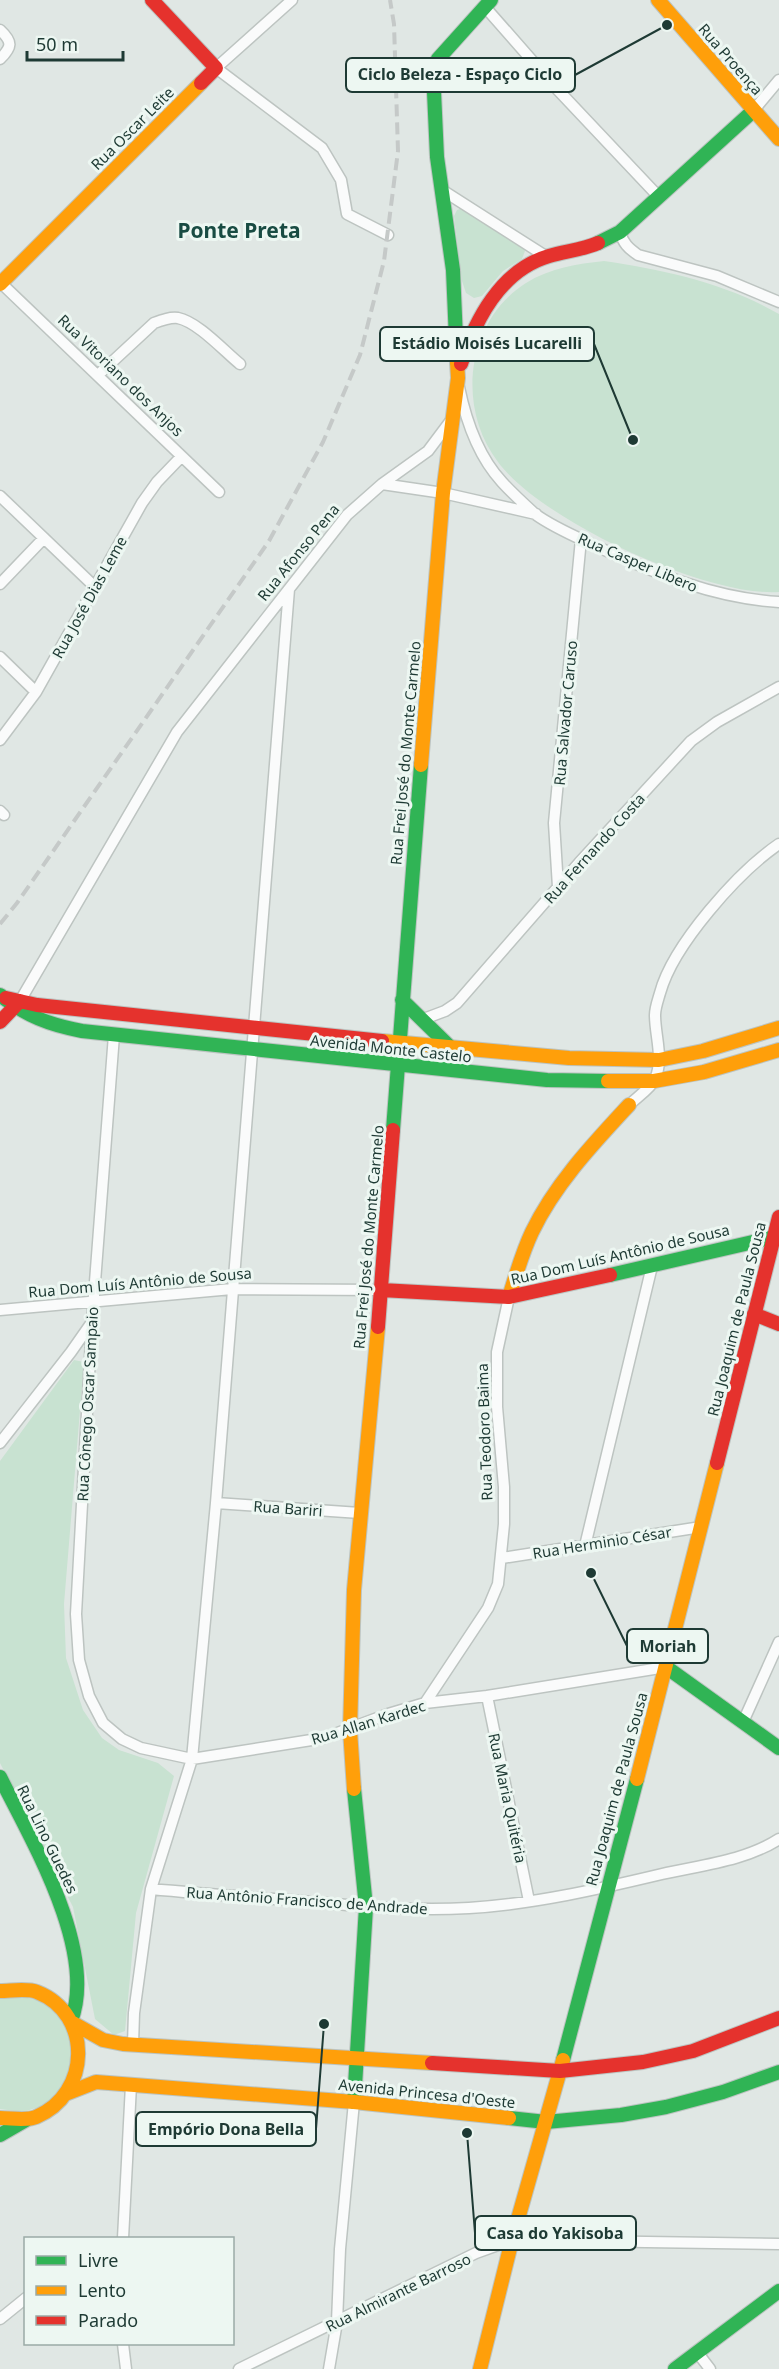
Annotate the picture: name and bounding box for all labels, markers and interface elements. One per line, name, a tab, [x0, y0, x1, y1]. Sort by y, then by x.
street label: Rua Proença	[694, 19, 768, 99]
scale bar	[27, 24, 123, 62]
text: 50 m	[36, 32, 78, 56]
callout: Ciclo Beleza - Espaço Ciclo	[346, 58, 575, 92]
text: Ciclo Beleza - Espaço Ciclo	[358, 63, 562, 85]
street label: Rua Oscar Leite	[86, 82, 178, 174]
district label: Ponte Preta	[177, 216, 301, 244]
street label: Rua Vitoriano dos Anjos	[54, 310, 188, 440]
callout: Estádio Moisés Lucarelli	[380, 327, 594, 361]
text: Estádio Moisés Lucarelli	[392, 332, 582, 354]
street label: Rua Afonso Pena	[253, 499, 343, 605]
street label: Rua Casper Libero	[575, 528, 701, 596]
street label: Rua José Dias Leme	[47, 532, 131, 662]
street label: Rua Frei José do Monte Carmelo	[385, 640, 425, 866]
street label: Rua Salvador Caruso	[549, 640, 581, 786]
street label: Rua Fernando Costa	[539, 789, 649, 907]
street label: Avenida Monte Castelo	[309, 1030, 473, 1066]
street label: Rua Frei José do Monte Carmelo	[348, 1124, 388, 1350]
street label: Rua Dom Luís Antônio de Sousa	[509, 1219, 731, 1289]
street label: Rua Joaquim de Paula Sousa	[702, 1220, 770, 1418]
street label: Rua Dom Luís Antônio de Sousa	[27, 1262, 253, 1302]
street label: Rua Cônego Oscar Sampaio	[72, 1306, 102, 1502]
street label: Rua Teodoro Baima	[472, 1363, 496, 1501]
street label: Rua Bariri	[253, 1496, 323, 1520]
street label: Rua Herminio César	[531, 1521, 673, 1563]
callout: Moriah	[627, 1629, 708, 1663]
text: Moriah	[639, 1635, 697, 1657]
street label: Rua Joaquim de Paula Sousa	[581, 1690, 651, 1888]
street label: Rua Allan Kardec	[309, 1695, 427, 1749]
street label: Rua Maria Quitéria	[484, 1731, 532, 1865]
street label: Rua Lino Guedes	[13, 1781, 83, 1897]
street label: Rua Antônio Francisco de Andrade	[186, 1882, 428, 1918]
street label: Avenida Princesa d'Oeste	[338, 2074, 516, 2112]
callout: Empório Dona Bella	[136, 2112, 316, 2146]
text: Empório Dona Bella	[148, 2118, 304, 2140]
callout: Casa do Yakisoba	[475, 2216, 636, 2250]
text: Casa do Yakisoba	[486, 2222, 624, 2244]
legend	[24, 2237, 234, 2345]
text: Livre	[78, 2248, 118, 2272]
street label: Rua Almirante Barroso	[322, 2248, 474, 2336]
text: Lento	[78, 2278, 126, 2302]
text: Parado	[78, 2308, 138, 2332]

